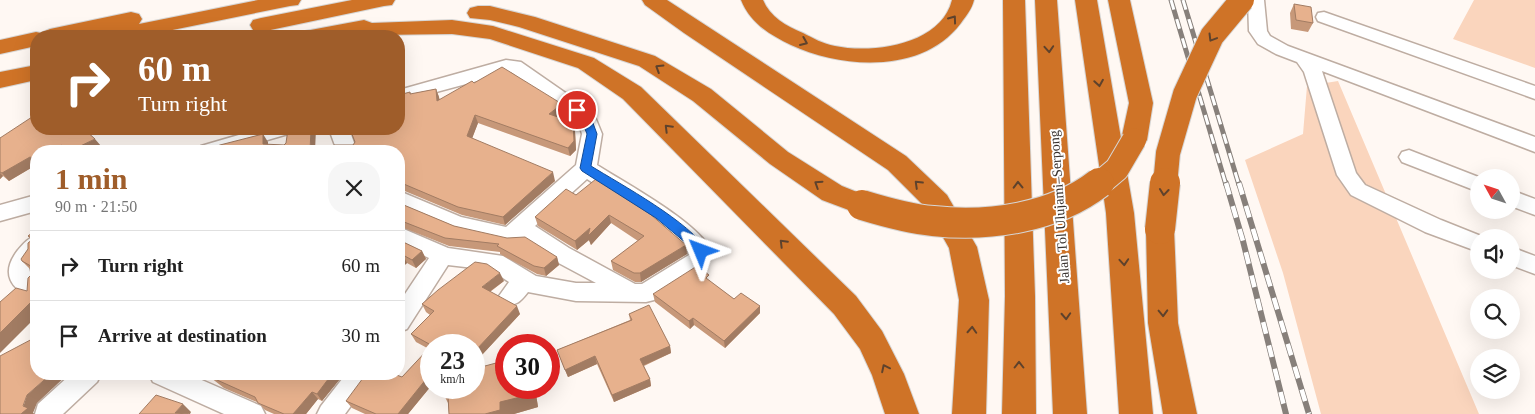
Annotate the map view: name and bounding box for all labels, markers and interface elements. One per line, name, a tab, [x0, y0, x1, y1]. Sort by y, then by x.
one-way arrow	[947, 16, 955, 25]
one-way arrow	[1208, 33, 1218, 42]
one-way arrow	[799, 36, 808, 47]
one-way arrow	[1044, 45, 1055, 53]
icon: right	[55, 50, 120, 115]
text: 60 m	[138, 50, 211, 89]
one-way arrow	[655, 64, 664, 74]
one-way arrow	[1093, 79, 1104, 87]
pin	[556, 89, 598, 131]
text: Turn right	[138, 91, 227, 116]
icon: arrive	[563, 96, 591, 124]
one-way arrow	[665, 125, 674, 134]
street label: Jalan Tol Ulujami–Serpong	[1047, 130, 1072, 284]
text: 1 min	[55, 162, 128, 195]
button: close	[328, 162, 380, 214]
north arrow	[1470, 169, 1520, 219]
map controls	[1470, 169, 1520, 399]
one-way arrow	[814, 181, 824, 190]
one-way arrow	[915, 181, 924, 190]
one-way arrow	[1013, 181, 1023, 189]
one-way arrow	[1159, 188, 1170, 196]
text: 90 m · 21:50	[55, 198, 137, 215]
position arrow	[674, 224, 726, 276]
button: sound	[1470, 229, 1520, 279]
one-way arrow	[780, 240, 789, 249]
icon: right	[55, 252, 83, 280]
text: Turn right	[98, 255, 183, 276]
text: 60 m	[341, 255, 380, 276]
one-way arrow	[1118, 258, 1129, 266]
button: search	[1470, 289, 1520, 339]
one-way arrow	[1157, 309, 1168, 317]
one-way arrow	[1060, 312, 1071, 320]
icon: arrive	[55, 322, 83, 350]
text: Arrive at destination	[98, 325, 267, 346]
text: 30 m	[341, 325, 380, 346]
one-way arrow	[967, 326, 978, 334]
speed limit sign: 30	[495, 334, 560, 399]
text: 23	[440, 347, 465, 374]
button: layers	[1470, 349, 1520, 399]
one-way arrow	[1014, 361, 1024, 369]
one-way arrow	[881, 364, 891, 373]
text: km/h	[440, 372, 465, 386]

